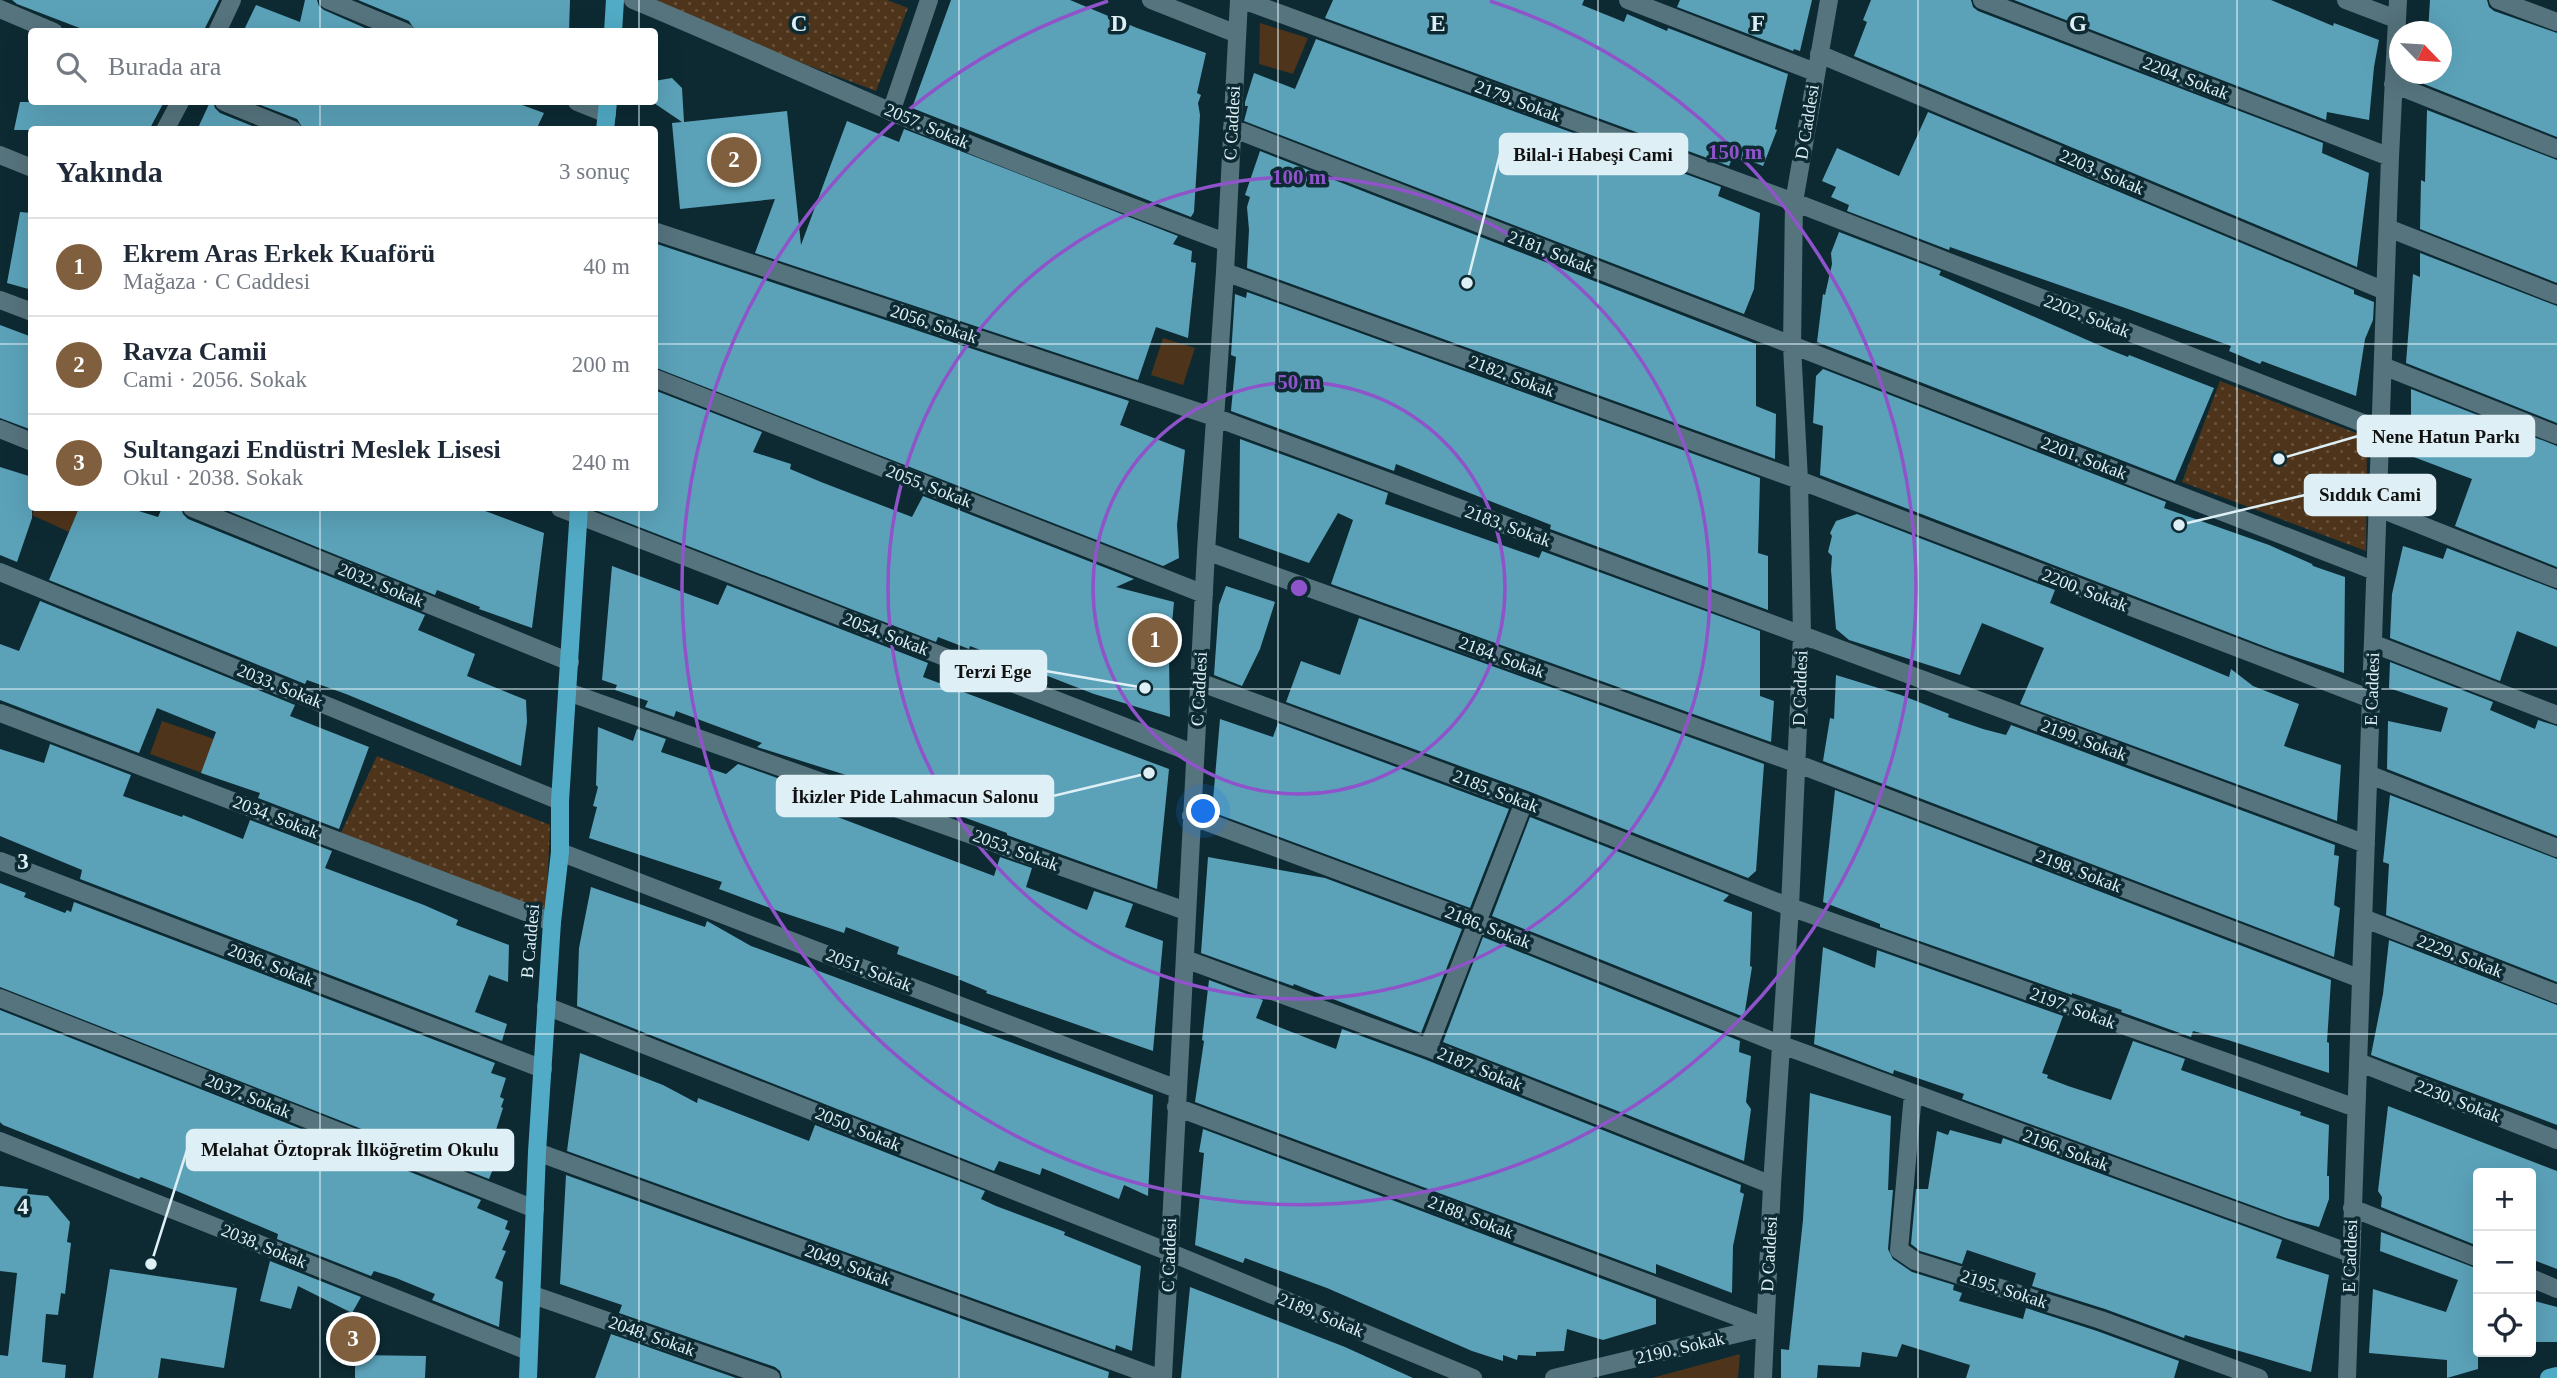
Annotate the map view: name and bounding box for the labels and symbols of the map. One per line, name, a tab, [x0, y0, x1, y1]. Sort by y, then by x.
text: C	[791, 11, 807, 36]
text: D	[1111, 11, 1127, 36]
text: E	[1430, 11, 1446, 36]
text: F	[1751, 11, 1765, 36]
text: G	[2069, 11, 2087, 36]
north arrow	[2389, 21, 2452, 84]
street label: 2204. Sokak	[2140, 53, 2232, 103]
street label: 2179. Sokak	[1472, 76, 1564, 126]
street label: D Caddesi	[1791, 83, 1823, 161]
street label: C Caddesi	[1220, 85, 1244, 161]
street label: 2057. Sokak	[882, 99, 972, 153]
pin: 2	[711, 134, 757, 186]
callout: Bilal-i Habeşi Cami	[1500, 134, 1687, 174]
text: 150 m	[1708, 140, 1763, 164]
text: Bilal-i Habeşi Cami	[1513, 144, 1673, 165]
street label: 2203. Sokak	[2057, 145, 2147, 199]
text: 100 m	[1272, 165, 1327, 189]
street label: 2181. Sokak	[1505, 227, 1597, 277]
street label: 2202. Sokak	[2041, 291, 2133, 341]
street label: 2056. Sokak	[888, 301, 980, 347]
street label: 2182. Sokak	[1466, 351, 1558, 401]
text: 50 m	[1277, 370, 1321, 394]
callout: Nene Hatun Parkı	[2358, 416, 2534, 456]
text: Nene Hatun Parkı	[2372, 426, 2520, 447]
street label: 2201. Sokak	[2038, 433, 2130, 483]
street label: 2055. Sokak	[883, 461, 975, 511]
callout: Sıddık Cami	[2305, 475, 2435, 515]
text: Sıddık Cami	[2319, 484, 2421, 505]
street label: 2183. Sokak	[1462, 501, 1554, 551]
street label: 2032. Sokak	[336, 559, 426, 611]
street label: 2200. Sokak	[2039, 565, 2131, 615]
centre of rings	[1287, 576, 1311, 600]
street label: 2054. Sokak	[840, 609, 932, 659]
pin: 1	[1132, 614, 1178, 666]
street label: 2184. Sokak	[1456, 632, 1548, 682]
street label: D Caddesi	[1789, 650, 1811, 726]
callout: Terzi Ege	[941, 651, 1046, 691]
street label: C Caddesi	[1187, 651, 1211, 727]
street label: E Caddesi	[2361, 652, 2383, 726]
street label: 2033. Sokak	[235, 660, 325, 712]
text: Terzi Ege	[955, 661, 1031, 682]
street label: 2199. Sokak	[2038, 715, 2130, 765]
street label: 2185. Sokak	[1450, 766, 1542, 816]
callout: İkizler Pide Lahmacun Salonu	[777, 776, 1053, 816]
text: İkizler Pide Lahmacun Salonu	[791, 786, 1039, 807]
street label: 2034. Sokak	[230, 792, 322, 842]
your location	[1186, 794, 1220, 828]
street label: 2053. Sokak	[970, 825, 1062, 875]
street label: 2198. Sokak	[2033, 846, 2125, 896]
text: 3	[17, 849, 29, 874]
street label: 2186. Sokak	[1442, 902, 1534, 952]
street label: B Caddesi	[517, 903, 543, 979]
street label: 2229. Sokak	[2414, 931, 2506, 981]
street label: 2036. Sokak	[225, 940, 317, 990]
street label: 2051. Sokak	[823, 945, 915, 995]
street label: 2197. Sokak	[2027, 983, 2119, 1033]
street label: 2187. Sokak	[1435, 1043, 1525, 1095]
street label: 2037. Sokak	[203, 1070, 293, 1122]
street label: 2230. Sokak	[2412, 1076, 2504, 1126]
street label: 2050. Sokak	[813, 1103, 903, 1155]
street label: 2196. Sokak	[2020, 1125, 2112, 1175]
callout: Melahat Öztoprak İlköğretim Okulu	[187, 1130, 513, 1170]
text: Melahat Öztoprak İlköğretim Okulu	[201, 1139, 499, 1160]
street label: 2188. Sokak	[1425, 1192, 1517, 1242]
text: 4	[17, 1194, 29, 1219]
street label: D Caddesi	[1757, 1216, 1781, 1292]
street label: C Caddesi	[1158, 1217, 1180, 1293]
street label: E Caddesi	[2339, 1219, 2361, 1293]
street label: 2038. Sokak	[219, 1220, 309, 1272]
street label: 2049. Sokak	[802, 1240, 894, 1290]
street label: 2195. Sokak	[1958, 1266, 2050, 1312]
street label: 2189. Sokak	[1276, 1289, 1366, 1341]
street label: 2048. Sokak	[606, 1312, 698, 1360]
pin: 3	[330, 1313, 376, 1365]
street label: 2190. Sokak	[1634, 1328, 1726, 1368]

